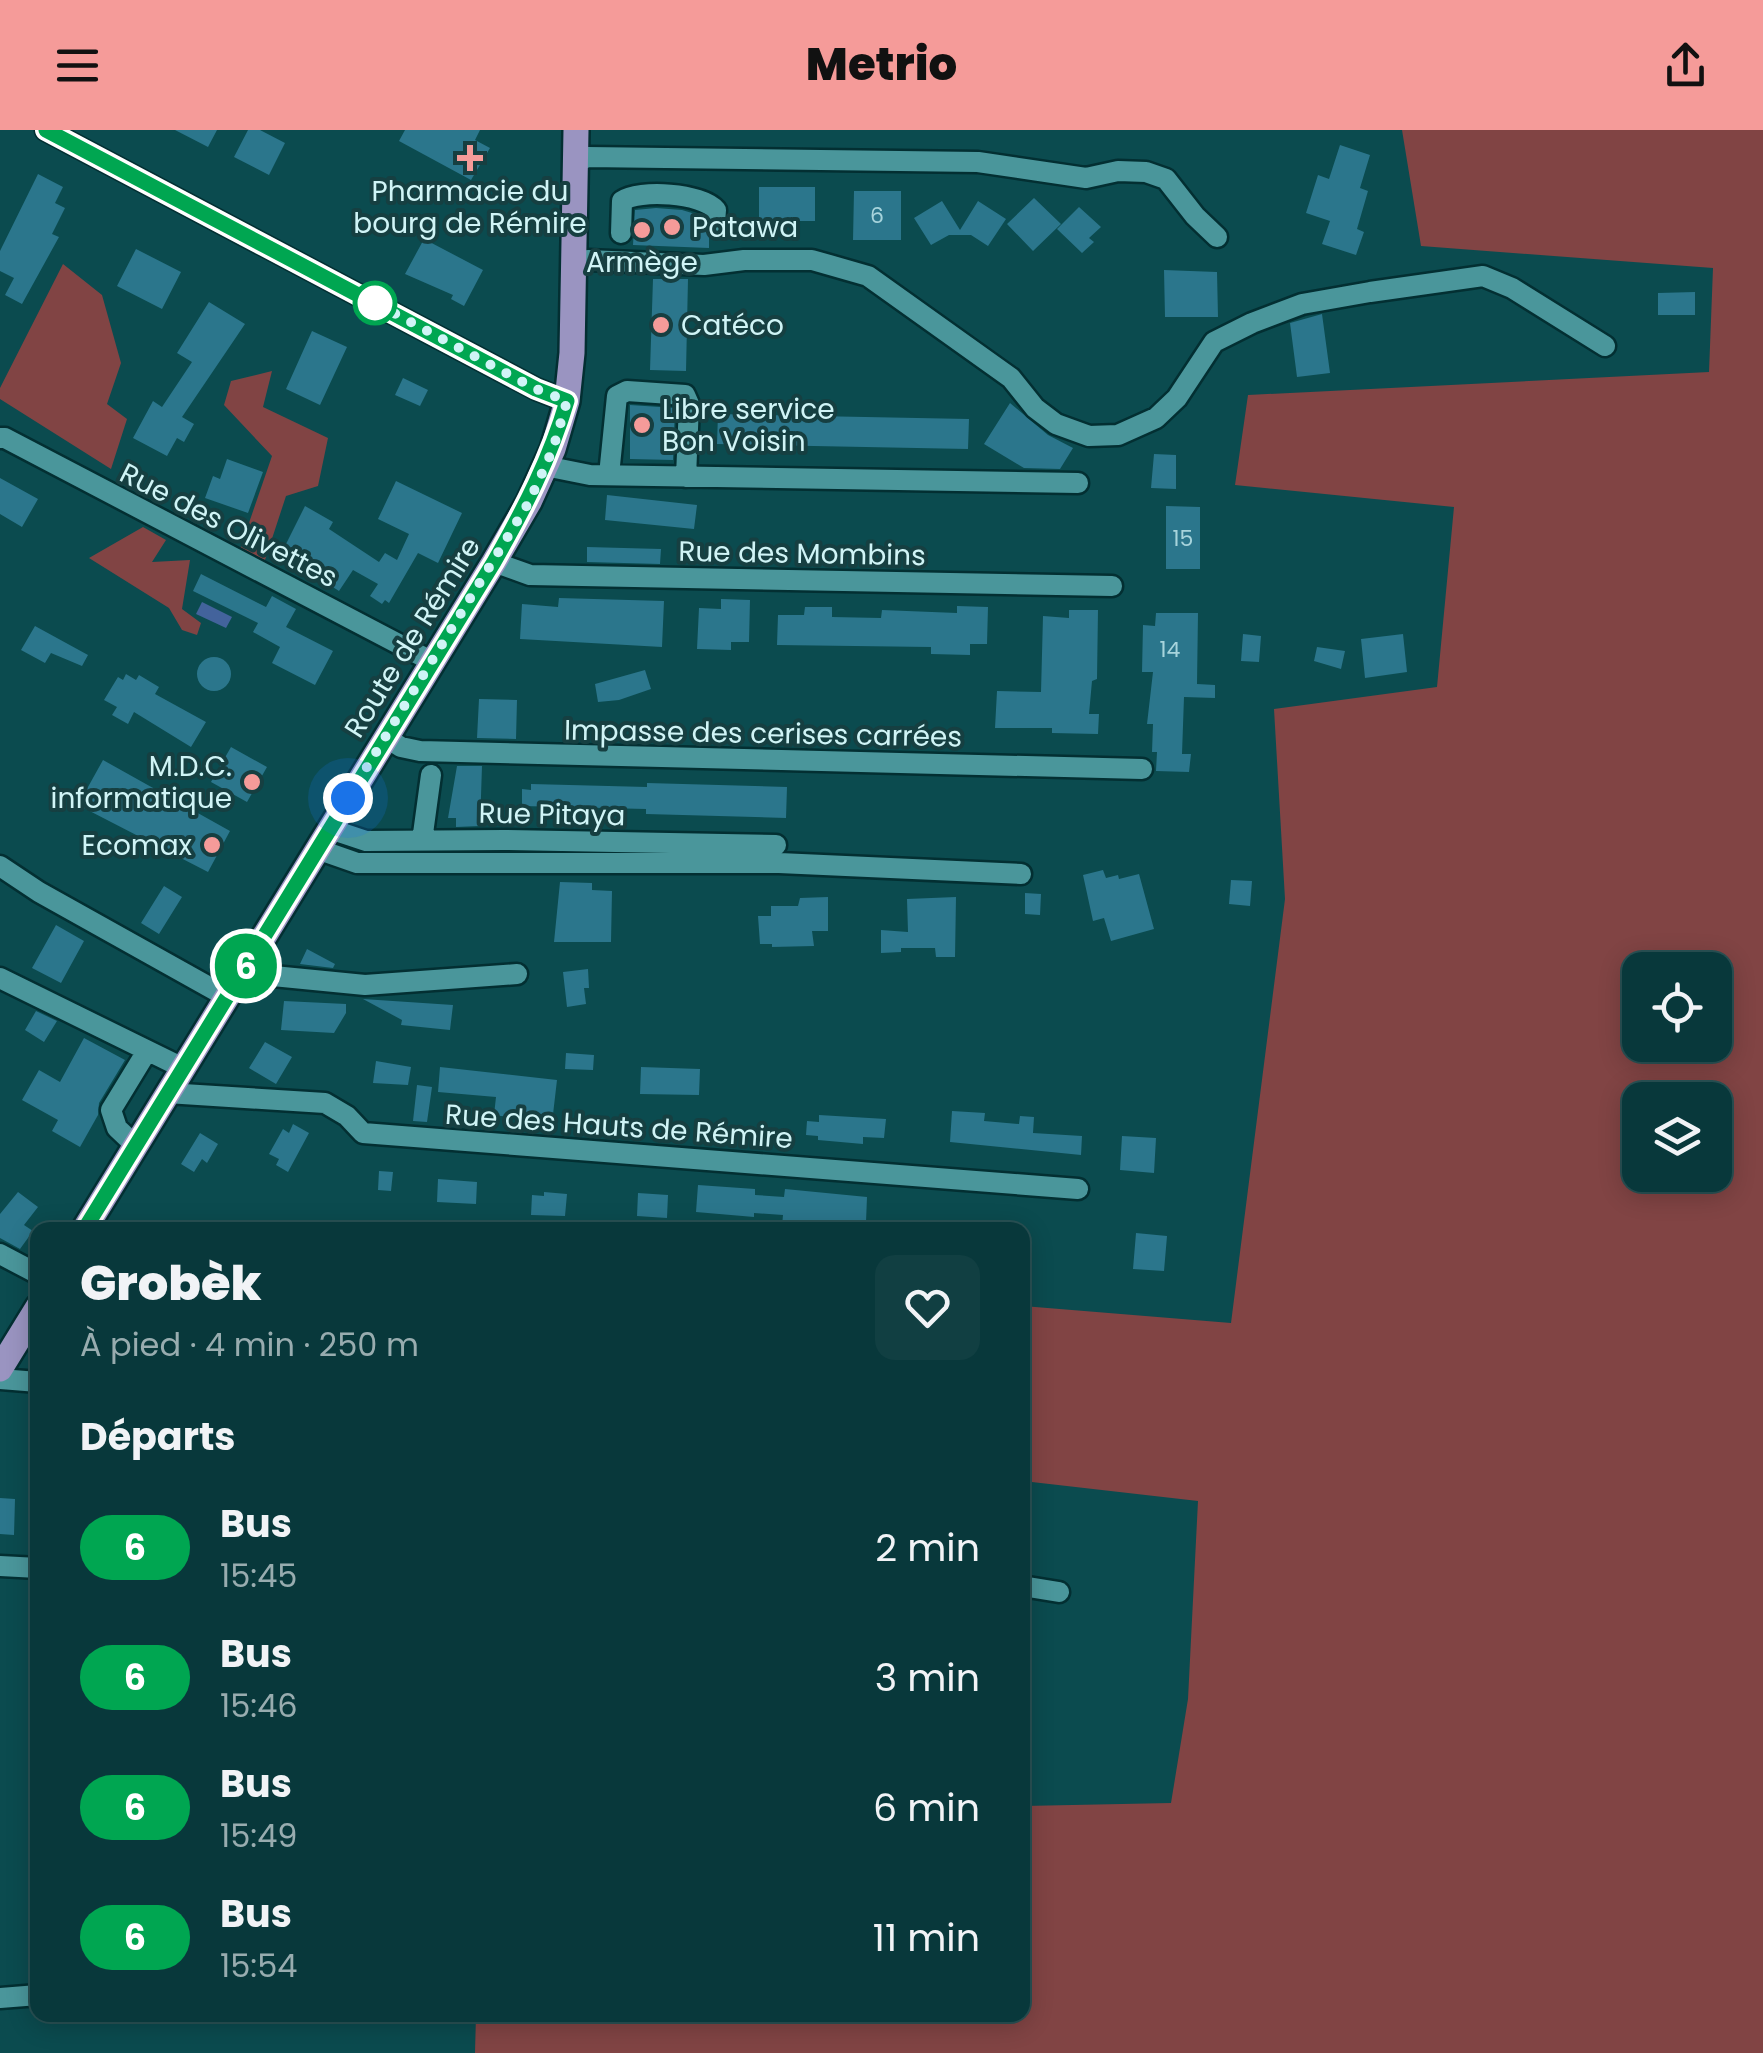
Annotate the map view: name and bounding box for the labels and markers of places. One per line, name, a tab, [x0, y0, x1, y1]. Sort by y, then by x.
marker: Pharmacie du bourg de Rémire	[459, 147, 481, 169]
place label: Pharmacie du bourg de Rémire	[353, 172, 587, 243]
place label: Patawa	[692, 208, 798, 247]
marker: Patawa	[661, 216, 683, 238]
marker: Armège	[631, 219, 653, 241]
place label: Armège	[586, 243, 698, 282]
unlabelled marker	[354, 282, 396, 324]
place label: Catéco	[681, 306, 784, 345]
marker: Catéco	[650, 314, 672, 336]
place label: Libre service Bon Voisin	[662, 390, 835, 461]
marker: Libre service Bon Voisin	[631, 414, 653, 436]
place label: M.D.C. informatique	[51, 747, 232, 818]
marker: M.D.C. informatique	[241, 771, 263, 793]
place label: Ecomax	[82, 826, 193, 865]
marker: Ecomax	[201, 834, 223, 856]

